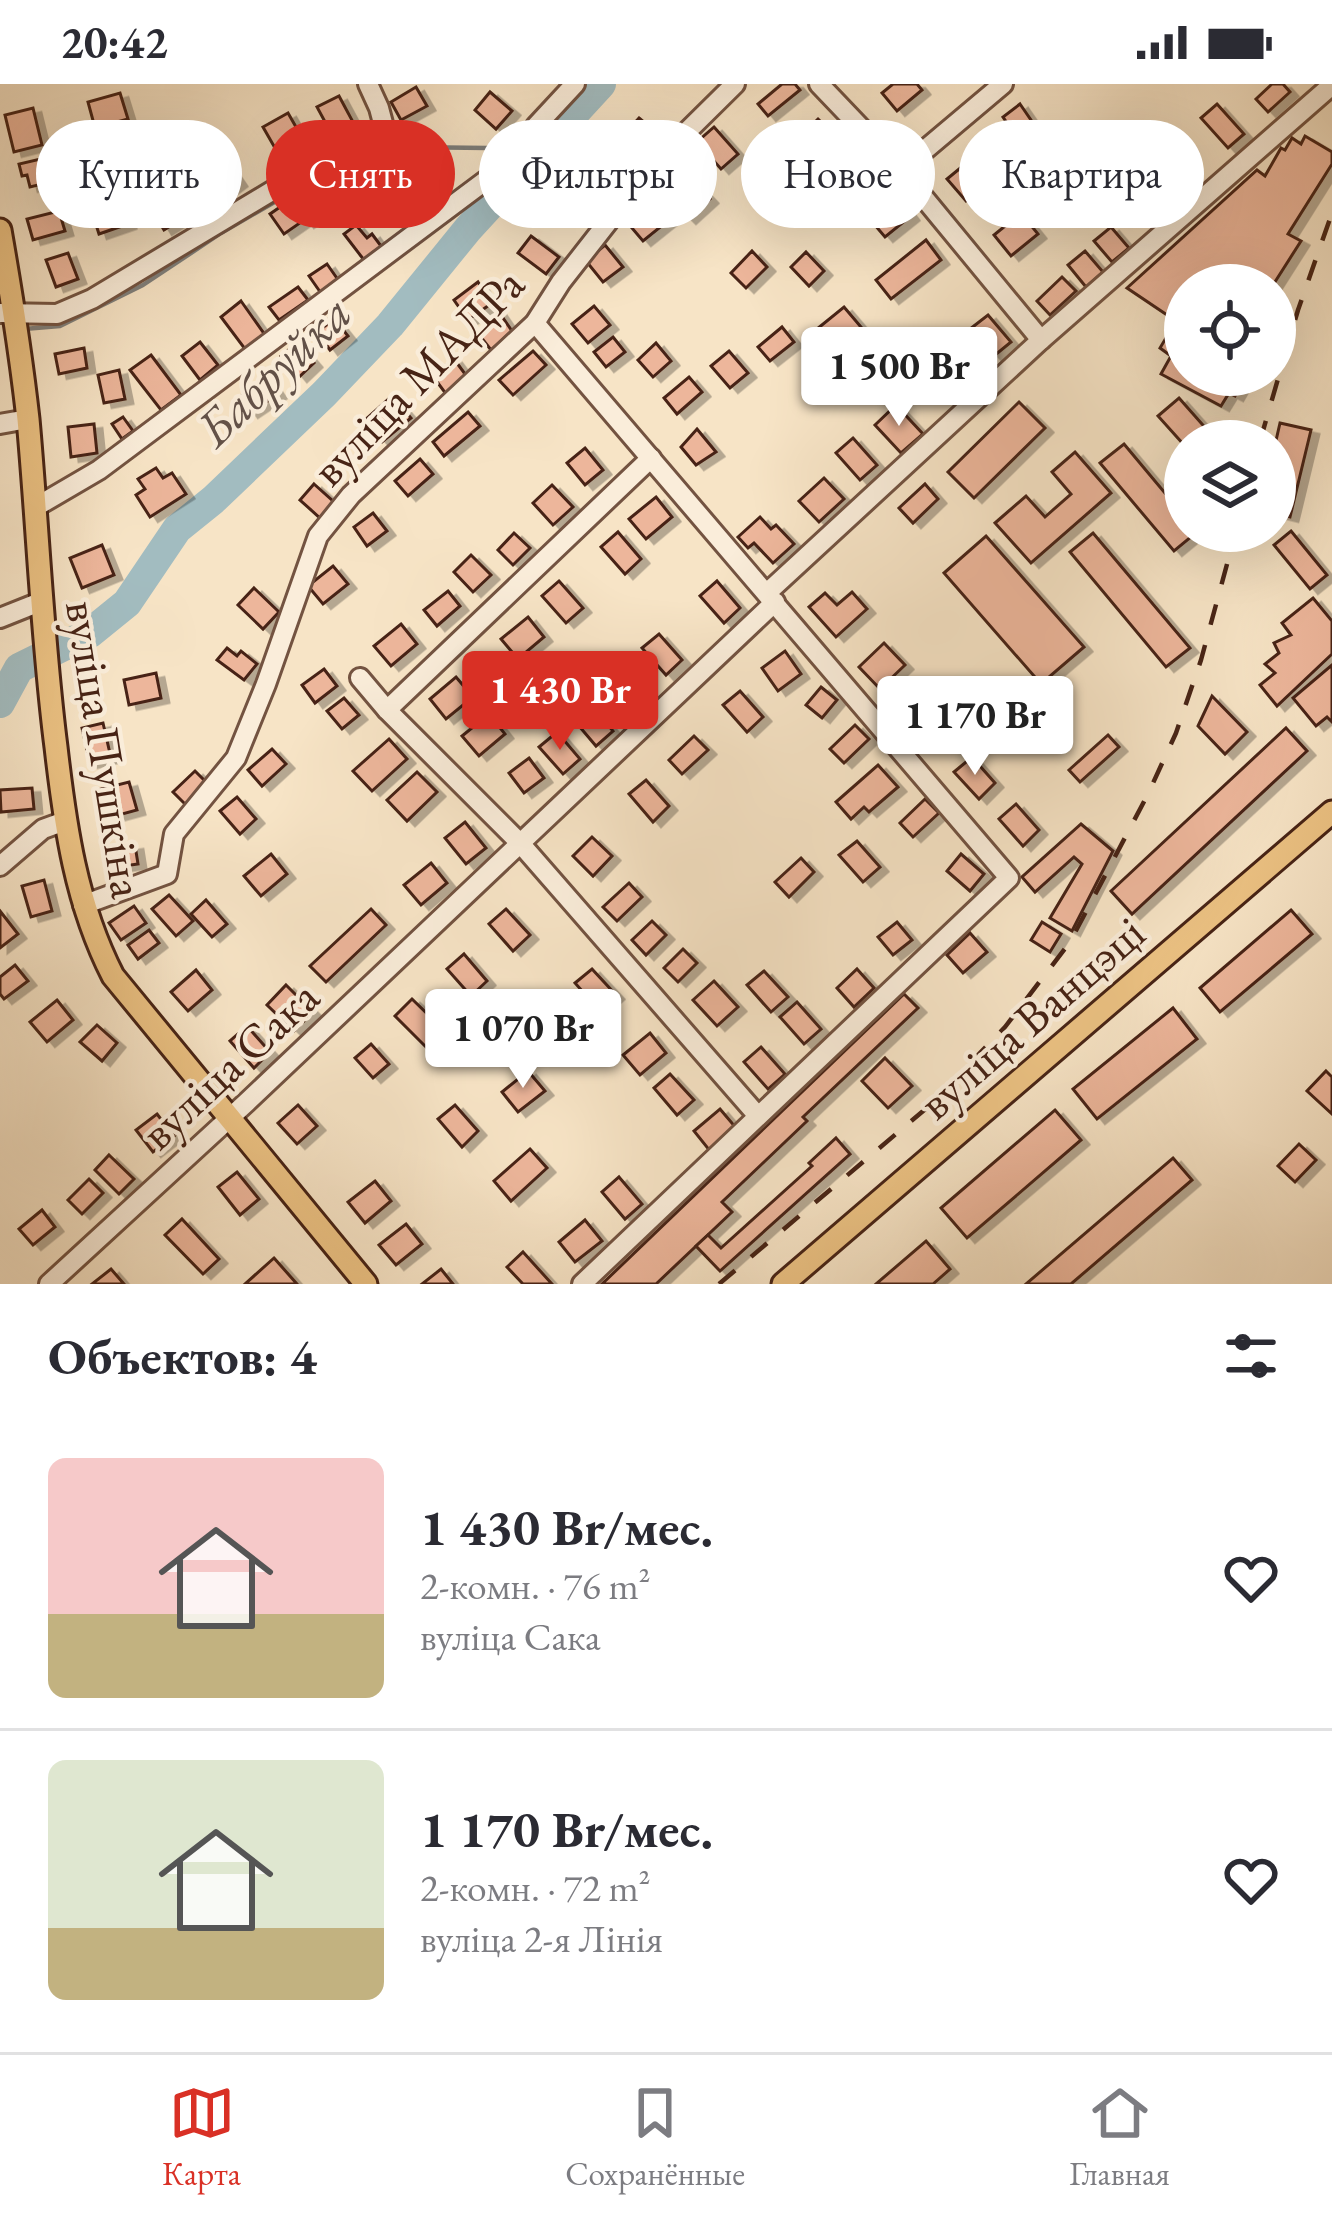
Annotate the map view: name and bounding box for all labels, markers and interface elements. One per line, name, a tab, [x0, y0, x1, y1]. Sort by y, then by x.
text: 20:42	[60, 13, 168, 71]
chip: Купить	[36, 120, 242, 228]
chip: Снять	[266, 120, 455, 228]
chip: Фильтры	[479, 120, 717, 228]
chip: Новое	[741, 120, 935, 228]
chip: Квартира	[959, 120, 1204, 228]
street label: вуліца МАДРа	[297, 253, 538, 499]
map controls	[1164, 264, 1296, 552]
button: locate	[1164, 264, 1296, 396]
water label: Бабруйка	[180, 280, 365, 462]
pin: 1 500 Br	[775, 327, 1023, 429]
text: 1 500 Br	[828, 340, 970, 391]
button: layers	[1164, 420, 1296, 552]
street label: вуліца Пушкіна	[52, 596, 160, 903]
pin: 1 430 Br	[436, 651, 684, 753]
text: 1 430 Br	[489, 664, 631, 715]
pin: 1 170 Br	[851, 676, 1099, 778]
text: 1 170 Br	[904, 689, 1046, 740]
street label: вуліца Ванцэці	[905, 902, 1157, 1132]
street label: вуліца Сака	[127, 965, 332, 1162]
pin: 1 070 Br	[399, 989, 647, 1091]
text: 1 070 Br	[452, 1002, 594, 1053]
text: Объектов: 4	[48, 1323, 317, 1389]
icon: filters	[1218, 1323, 1284, 1389]
text: 1 430 Br/мес.	[420, 1494, 713, 1560]
icon: home	[144, 1506, 288, 1650]
icon: heart	[1218, 1545, 1284, 1611]
text: 2-комн. · 76 m²	[420, 1560, 651, 1611]
text: вуліца Сака	[420, 1611, 601, 1662]
text: 1 170 Br/мес.	[420, 1796, 713, 1862]
icon: home	[144, 1808, 288, 1952]
icon: heart	[1218, 1847, 1284, 1913]
text: 2-комн. · 72 m²	[420, 1862, 651, 1913]
text: вуліца 2-я Лінія	[420, 1913, 663, 1964]
tab: Карта	[162, 2080, 241, 2195]
tab: Сохранённые	[565, 2080, 745, 2195]
tab: Главная	[1069, 2080, 1170, 2195]

